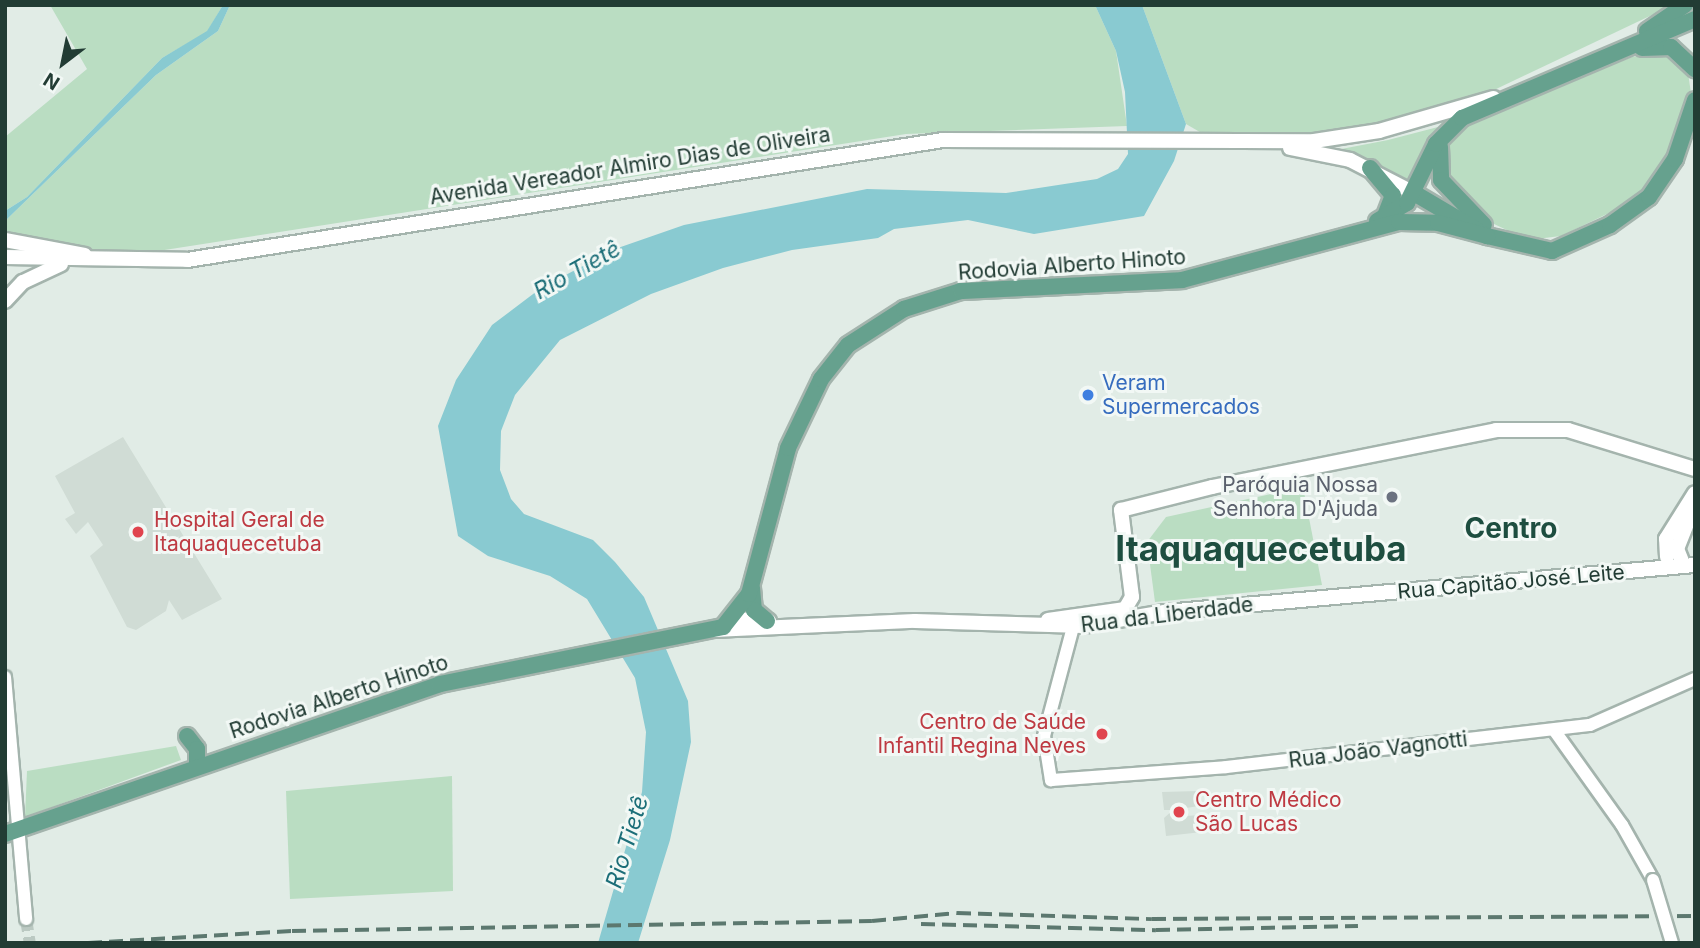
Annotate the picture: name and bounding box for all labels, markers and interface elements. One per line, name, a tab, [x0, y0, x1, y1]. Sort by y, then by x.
north arrow	[28, 28, 98, 98]
text: N	[39, 68, 64, 95]
street label: Avenida Vereador Almiro Dias de Oliveira	[428, 122, 832, 210]
water label: Rio Tietê	[529, 235, 625, 305]
street label: Rodovia Alberto Hinoto	[957, 244, 1187, 286]
place label: Veram Supermercados	[1102, 370, 1260, 420]
marker: Veram Supermercados	[1080, 387, 1096, 403]
place label: Paróquia Nossa Senhora D'Ajuda	[1213, 472, 1378, 522]
marker: Paróquia Nossa Senhora D'Ajuda	[1384, 489, 1400, 505]
place label: Hospital Geral de Itaquaquecetuba	[154, 507, 325, 557]
district label: Centro	[1465, 511, 1557, 545]
marker: Hospital Geral de Itaquaquecetuba	[128, 522, 148, 542]
district label: Itaquaquecetuba	[1115, 527, 1407, 569]
street label: Rua Capitão José Leite	[1396, 560, 1626, 604]
street label: Rua da Liberdade	[1079, 592, 1255, 638]
street label: Rodovia Alberto Hinoto	[226, 650, 452, 744]
place label: Centro de Saúde Infantil Regina Neves	[877, 709, 1086, 759]
marker: Centro de Saúde Infantil Regina Neves	[1092, 724, 1112, 744]
street label: Rua João Vagnotti	[1287, 727, 1469, 773]
place label: Centro Médico São Lucas	[1195, 787, 1342, 837]
water label: Rio Tietê	[600, 793, 654, 891]
marker: Centro Médico São Lucas	[1169, 802, 1189, 822]

